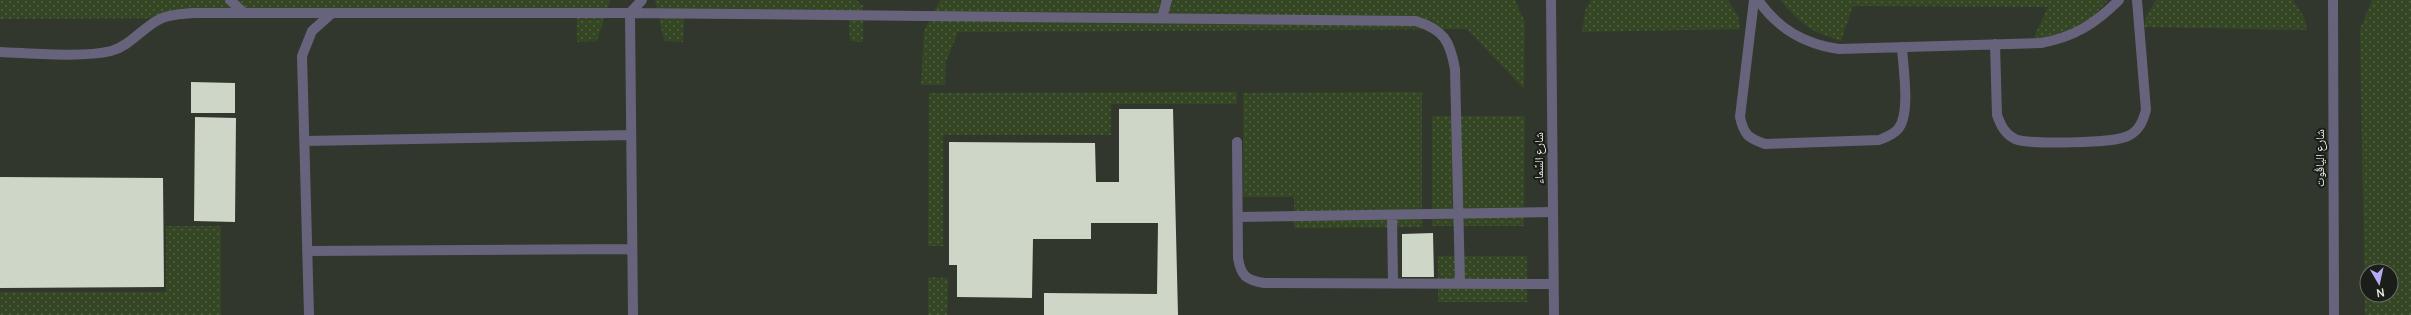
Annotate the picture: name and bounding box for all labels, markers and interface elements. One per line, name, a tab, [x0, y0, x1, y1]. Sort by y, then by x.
street label: شارع الياقُوت	[2311, 129, 2328, 187]
street label: شارع السَّماء	[1530, 132, 1547, 184]
north arrow	[2359, 263, 2399, 303]
text: N	[2375, 285, 2386, 301]

